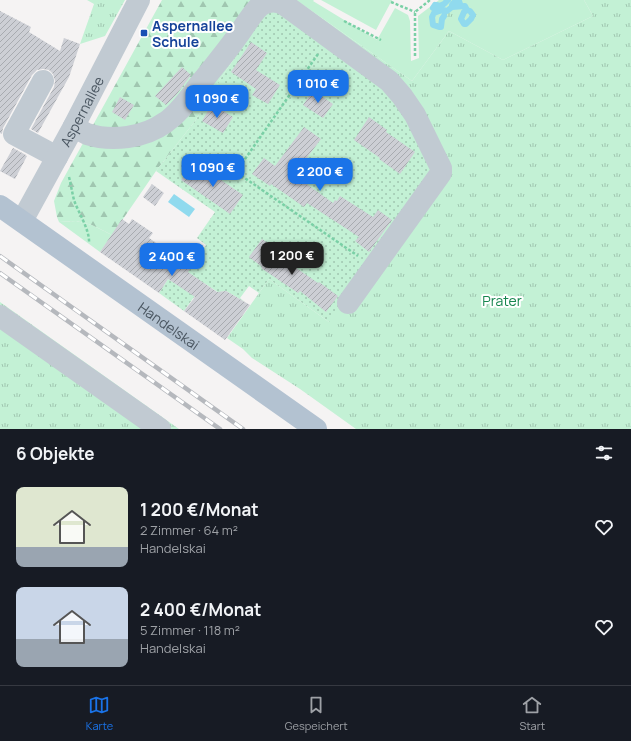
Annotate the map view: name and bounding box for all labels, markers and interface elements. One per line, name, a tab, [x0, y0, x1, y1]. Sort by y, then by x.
place label: Aspernallee Schule	[152, 16, 233, 51]
marker: Aspernallee Schule	[139, 28, 149, 38]
pin: 1 010 €	[281, 70, 355, 104]
street label: Aspernallee	[55, 73, 108, 150]
text: 1 010 €	[297, 74, 339, 92]
pin: 1 090 €	[180, 85, 254, 119]
text: 1 090 €	[195, 89, 239, 107]
pin: 1 090 €	[176, 154, 250, 188]
text: 1 090 €	[191, 158, 235, 176]
pin: 2 200 €	[283, 158, 357, 192]
text: 2 200 €	[297, 162, 343, 180]
pin: 1 200 €	[255, 242, 329, 276]
pin: 2 400 €	[135, 243, 209, 277]
text: 1 200 €	[270, 246, 314, 264]
text: 2 400 €	[149, 247, 195, 265]
park label: Prater	[482, 291, 522, 310]
street label: Handelskai	[135, 297, 204, 354]
text: 6 Objekte	[16, 442, 95, 465]
icon: filters	[593, 442, 615, 464]
text: 1 200 €/Monat	[140, 498, 259, 521]
icon: home	[48, 503, 96, 551]
icon: heart	[593, 516, 615, 538]
text: 2 Zimmer · 64 m²	[140, 521, 238, 539]
text: Handelskai	[140, 539, 206, 557]
text: 2 400 €/Monat	[140, 598, 261, 621]
icon: home	[48, 603, 96, 651]
icon: heart	[593, 616, 615, 638]
text: 5 Zimmer · 118 m²	[140, 621, 240, 639]
text: Handelskai	[140, 639, 206, 657]
tab: Karte	[86, 694, 113, 733]
tab: Gespeichert	[285, 694, 348, 733]
tab: Start	[519, 694, 545, 733]

